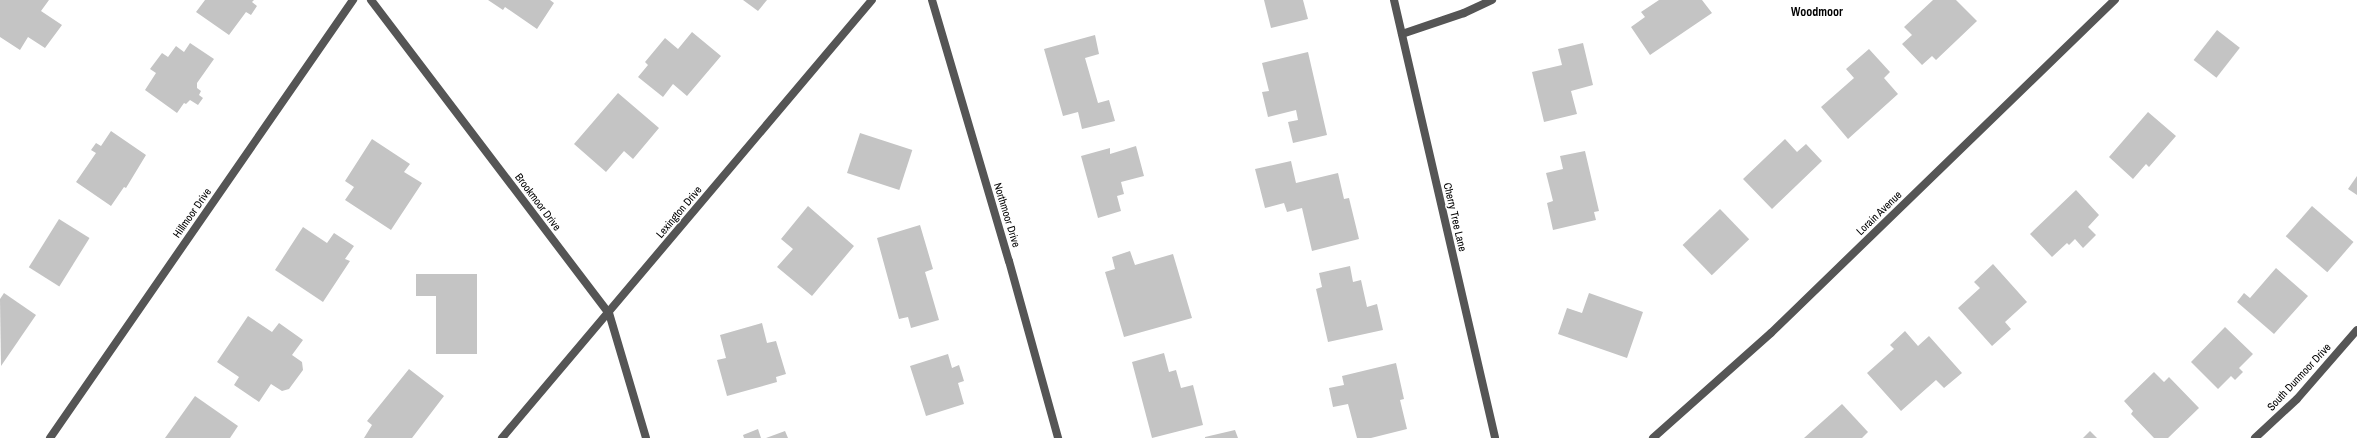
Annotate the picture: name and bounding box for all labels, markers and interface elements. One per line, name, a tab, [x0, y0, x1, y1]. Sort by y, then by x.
district label: Woodmoor	[1791, 6, 1843, 20]
street label: Brookmoor Drive	[512, 171, 564, 233]
street label: Northmoor Drive	[991, 181, 1023, 249]
street label: Cherry Tree Lane	[1441, 181, 1469, 253]
street label: Lexington Drive	[653, 183, 705, 241]
street label: Hillmoor Drive	[170, 186, 214, 240]
street label: Lorain Avenue	[1853, 188, 1905, 238]
street label: South Dunmoor Drive	[2264, 341, 2334, 413]

